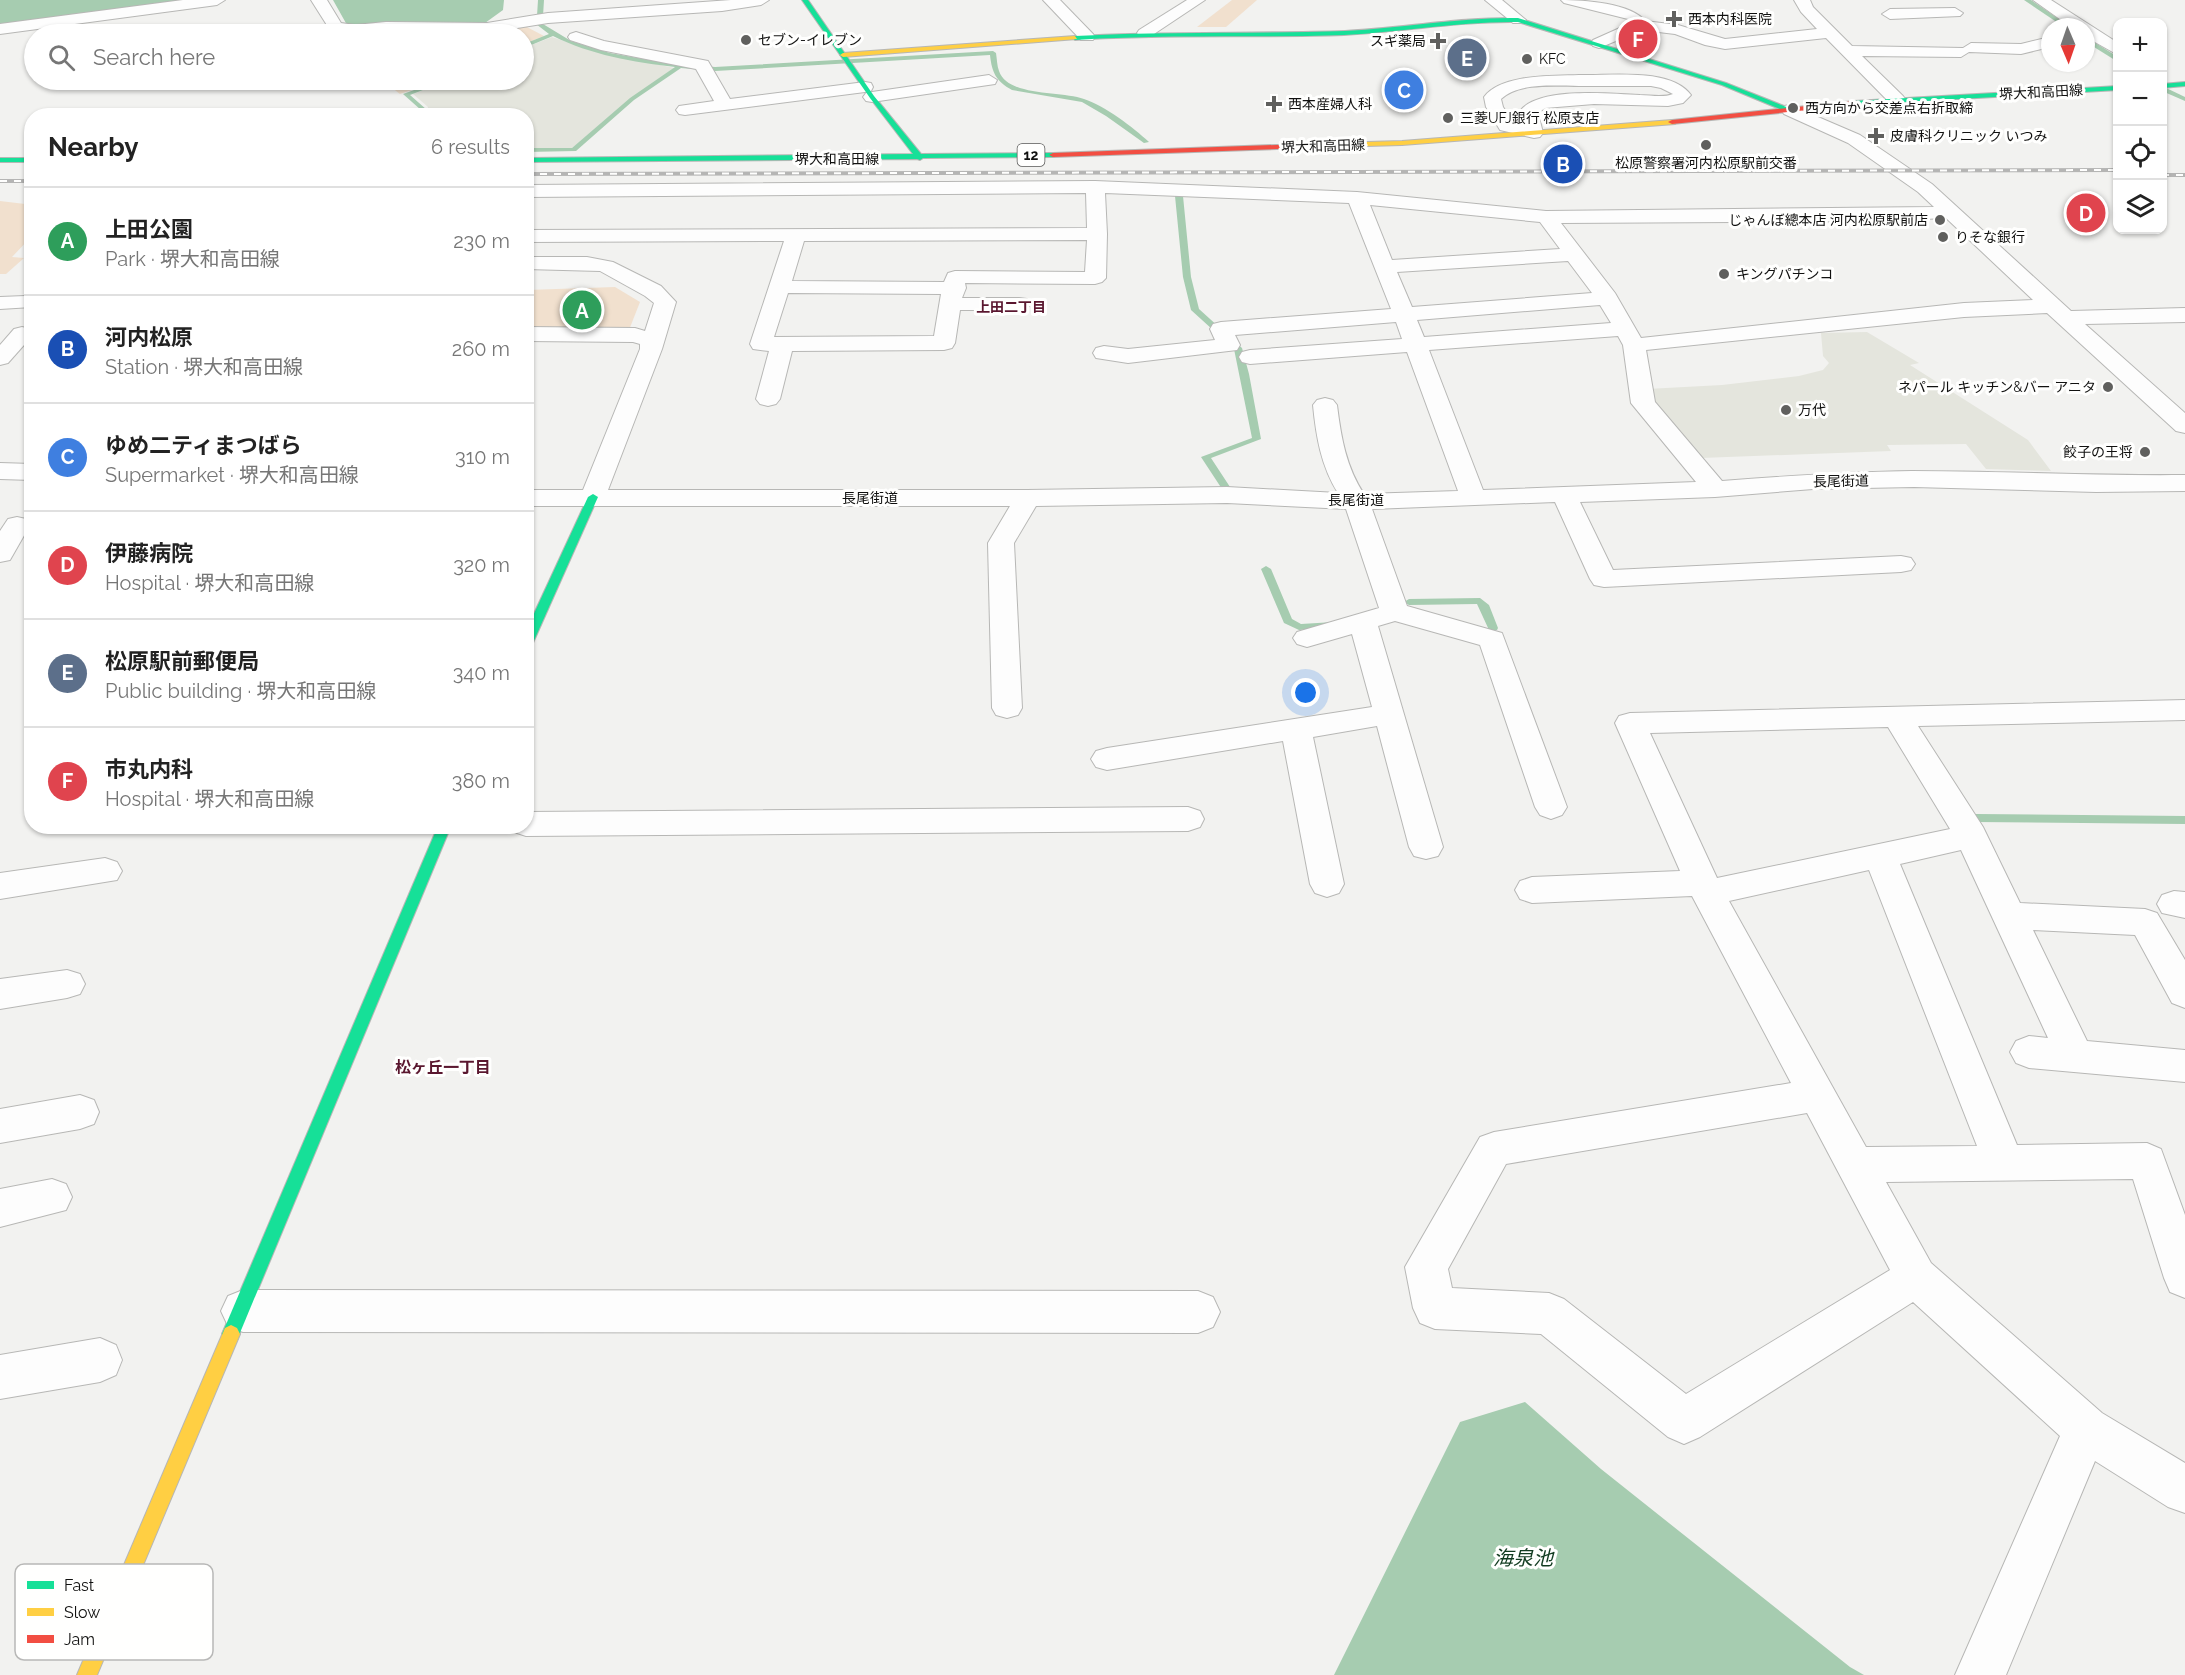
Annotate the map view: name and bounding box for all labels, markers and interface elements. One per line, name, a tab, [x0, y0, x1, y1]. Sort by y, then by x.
marker: 西本内科医院	[1665, 10, 1683, 28]
place label: 西本内科医院	[1688, 11, 1772, 27]
pin: F	[1618, 16, 1658, 62]
north arrow	[2041, 18, 2095, 72]
map controls	[2113, 18, 2167, 234]
button: +	[2113, 18, 2167, 72]
search box	[24, 24, 534, 90]
place label: セブン-イレブン	[758, 32, 862, 48]
marker: セブン-イレブン	[739, 33, 753, 47]
place label: スギ薬局	[1370, 33, 1426, 49]
marker: スギ薬局	[1431, 34, 1445, 48]
pin: E	[1448, 36, 1486, 80]
icon: search	[45, 41, 78, 74]
text: Search here	[93, 44, 215, 70]
place label: KFC	[1539, 51, 1566, 67]
marker: KFC	[1520, 52, 1534, 66]
pin: C	[1384, 68, 1424, 112]
button: −	[2113, 72, 2167, 126]
street label: 堺大和高田線	[1999, 82, 2083, 102]
marker: 西本産婦人科	[1265, 95, 1283, 113]
place label: 西本産婦人科	[1288, 96, 1372, 112]
place label: 西方向から交差点右折取締	[1805, 100, 1973, 116]
marker: 西方向から交差点右折取締	[1786, 101, 1800, 115]
place label: 三菱UFJ銀行 松原支店	[1460, 110, 1599, 126]
marker: 三菱UFJ銀行 松原支店	[1441, 111, 1455, 125]
button: locate	[2113, 126, 2167, 180]
marker: 皮膚科クリニック いつみ	[1867, 127, 1885, 145]
place label: 皮膚科クリニック いつみ	[1890, 128, 2048, 144]
text: Nearby	[48, 132, 138, 162]
text: 6 results	[431, 135, 510, 159]
street label: 堺大和高田線	[1281, 137, 1365, 155]
marker: 松原警察署河内松原駅前交番	[1699, 138, 1713, 152]
pin: B	[1544, 142, 1582, 186]
road number: 12	[1018, 144, 1044, 166]
street label: 堺大和高田線	[795, 151, 879, 167]
place label: 松原警察署河内松原駅前交番	[1615, 155, 1797, 171]
button: layers	[2113, 180, 2167, 234]
pin: D	[2066, 190, 2106, 236]
place label: じゃんぼ總本店 河内松原駅前店	[1728, 212, 1928, 228]
marker: じゃんぼ總本店 河内松原駅前店	[1933, 213, 1947, 227]
text: 上田公園	[105, 216, 193, 242]
text: A	[61, 229, 74, 253]
text: 230 m	[453, 229, 510, 253]
place label: りそな銀行	[1955, 229, 2025, 245]
marker: りそな銀行	[1936, 230, 1950, 244]
text: Park · 堺大和高田線	[105, 247, 280, 271]
place label: キングパチンコ	[1736, 266, 1834, 282]
marker: キングパチンコ	[1717, 267, 1731, 281]
pin: A	[562, 288, 602, 332]
district label: 上田二丁目	[976, 299, 1046, 315]
text: 河内松原	[105, 324, 193, 350]
text: B	[61, 337, 74, 361]
text: 260 m	[452, 337, 510, 361]
text: Station · 堺大和高田線	[105, 355, 303, 379]
place label: ネパール キッチン&バー アニタ	[1898, 379, 2096, 395]
marker: ネパール キッチン&バー アニタ	[2101, 380, 2115, 394]
place label: 万代	[1798, 402, 1826, 418]
marker: 万代	[1779, 403, 1793, 417]
text: ゆめ二ティまつばら	[105, 432, 302, 458]
place label: 餃子の王将	[2063, 444, 2133, 460]
text: C	[61, 445, 74, 469]
text: 310 m	[455, 445, 510, 469]
marker: 餃子の王将	[2138, 445, 2152, 459]
text: Supermarket · 堺大和高田線	[105, 463, 359, 487]
street label: 長尾街道	[1813, 473, 1869, 489]
street label: 長尾街道	[842, 490, 898, 506]
street label: 長尾街道	[1328, 492, 1384, 508]
text: 伊藤病院	[105, 540, 193, 566]
text: D	[60, 553, 75, 577]
text: 320 m	[453, 553, 510, 577]
text: Hospital · 堺大和高田線	[105, 571, 314, 595]
text: 松原駅前郵便局	[105, 648, 259, 674]
text: E	[61, 661, 74, 685]
text: 340 m	[453, 661, 510, 685]
your location	[1291, 678, 1320, 707]
text: Public building · 堺大和高田線	[105, 679, 376, 703]
text: 市丸内科	[105, 756, 193, 782]
text: F	[62, 769, 73, 793]
text: 380 m	[452, 769, 510, 793]
text: Hospital · 堺大和高田線	[105, 787, 314, 811]
district label: 松ヶ丘一丁目	[395, 1058, 491, 1077]
water label: 海泉池	[1493, 1546, 1555, 1570]
legend	[15, 1564, 213, 1660]
text: Fast	[64, 1576, 95, 1595]
text: Slow	[64, 1603, 100, 1622]
text: Jam	[64, 1630, 95, 1649]

